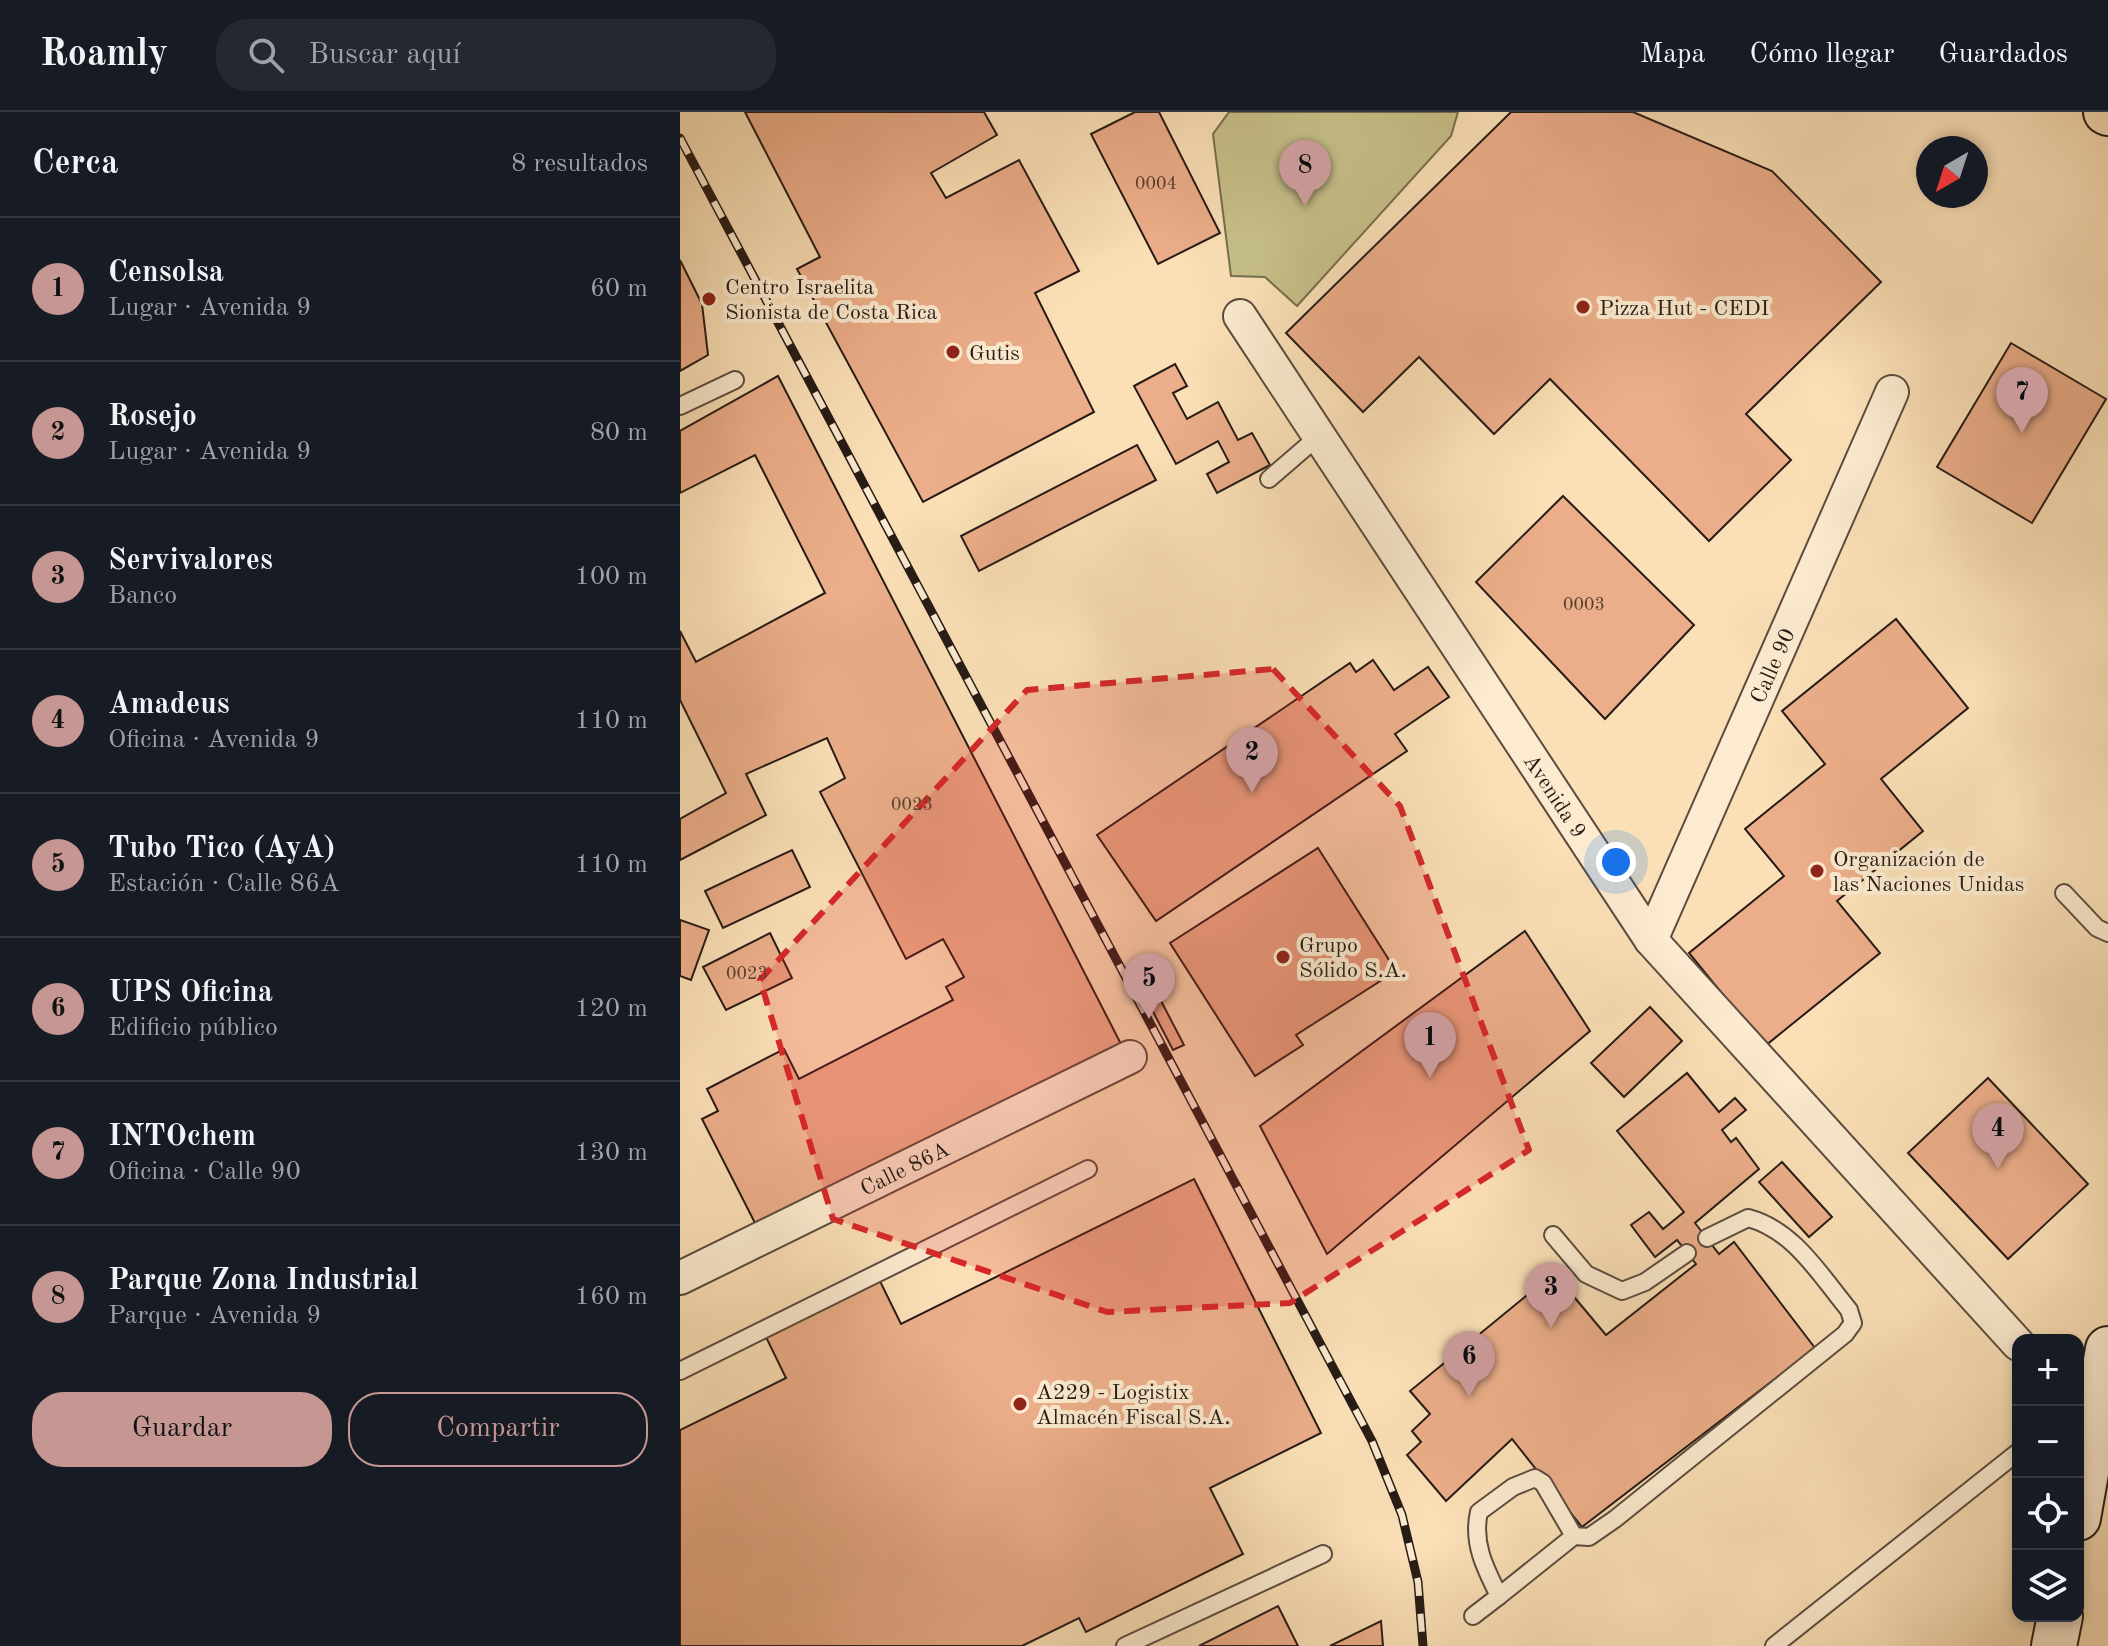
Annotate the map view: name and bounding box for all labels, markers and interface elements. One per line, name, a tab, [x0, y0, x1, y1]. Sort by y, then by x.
search box	[216, 19, 776, 91]
icon: search	[244, 33, 288, 77]
text: Roamly	[40, 36, 168, 74]
text: Buscar aquí	[308, 40, 461, 70]
text: Mapa	[1640, 41, 1705, 69]
text: Cómo llegar	[1749, 41, 1894, 69]
text: Guardados	[1938, 41, 2068, 69]
north arrow	[1916, 136, 1988, 208]
pin: 8	[1279, 140, 1331, 206]
text: Cerca	[32, 147, 118, 181]
text: 8 resultados	[511, 151, 648, 177]
house number: 0004	[1135, 175, 1177, 193]
text: Censolsa	[108, 258, 224, 288]
text: 1	[50, 276, 66, 302]
text: 60 m	[590, 276, 648, 302]
place label: Centro Israelita Sionista de Costa Rica	[725, 277, 938, 324]
marker: Centro Israelita Sionista de Costa Rica	[700, 290, 718, 308]
text: Lugar · Avenida 9	[108, 295, 311, 321]
marker: Pizza Hut - CEDI	[1574, 298, 1592, 316]
place label: Pizza Hut - CEDI	[1599, 298, 1769, 320]
marker: Gutis	[944, 343, 962, 361]
place label: Gutis	[969, 343, 1020, 365]
pin: 7	[1996, 367, 2048, 433]
text: Rosejo	[108, 402, 197, 432]
text: 2	[50, 420, 66, 446]
text: 80 m	[590, 420, 648, 446]
text: Lugar · Avenida 9	[108, 439, 311, 465]
text: Servivalores	[108, 546, 273, 576]
text: 3	[50, 564, 66, 590]
text: 100 m	[575, 564, 648, 590]
text: Banco	[108, 583, 177, 609]
house number: 0003	[1563, 596, 1605, 614]
street label: Calle 90	[1748, 625, 1800, 707]
text: Amadeus	[108, 690, 230, 720]
text: 4	[50, 708, 66, 734]
text: 110 m	[575, 708, 648, 734]
text: Oficina · Avenida 9	[108, 727, 320, 753]
pin: 2	[1226, 727, 1278, 793]
street label: Avenida 9	[1519, 751, 1589, 842]
house number: 0023	[891, 796, 933, 814]
text: Tubo Tico (AyA)	[108, 834, 335, 864]
your location	[1596, 842, 1636, 882]
place label: Organización de las Naciones Unidas	[1833, 849, 2024, 896]
text: 5	[50, 852, 66, 878]
text: 110 m	[575, 852, 648, 878]
marker: Organización de las Naciones Unidas	[1808, 862, 1826, 880]
text: Estación · Calle 86A	[108, 871, 340, 897]
place label: Grupo Sólido S.A.	[1299, 935, 1407, 982]
marker: Grupo Sólido S.A.	[1274, 948, 1292, 966]
pin: 5	[1123, 953, 1175, 1019]
house number: 0023	[726, 965, 768, 983]
text: UPS Oficina	[108, 978, 273, 1008]
text: 6	[50, 996, 66, 1022]
text: 120 m	[575, 996, 648, 1022]
pin: 1	[1404, 1012, 1456, 1078]
text: Edificio público	[108, 1015, 278, 1041]
pin: 4	[1972, 1103, 2024, 1169]
text: INTOchem	[108, 1122, 256, 1152]
street label: Calle 86A	[857, 1138, 953, 1201]
text: 7	[50, 1140, 66, 1166]
text: 130 m	[575, 1140, 648, 1166]
text: Oficina · Calle 90	[108, 1159, 301, 1185]
pin: 3	[1525, 1262, 1577, 1328]
text: Parque Zona Industrial	[108, 1266, 419, 1296]
text: 8	[50, 1284, 66, 1310]
text: 160 m	[575, 1284, 648, 1310]
text: Parque · Avenida 9	[108, 1303, 321, 1329]
pin: 6	[1443, 1331, 1495, 1397]
map controls	[2012, 1334, 2084, 1622]
button: +	[2012, 1334, 2084, 1406]
place label: A229 - Logistix Almacén Fiscal S.A.	[1036, 1382, 1231, 1429]
button: Guardar	[32, 1392, 332, 1467]
button: Compartir	[348, 1392, 648, 1467]
marker: A229 - Logistix Almacén Fiscal S.A.	[1011, 1395, 1029, 1413]
button: −	[2012, 1406, 2084, 1478]
button: locate	[2012, 1478, 2084, 1550]
button: layers	[2012, 1550, 2084, 1622]

